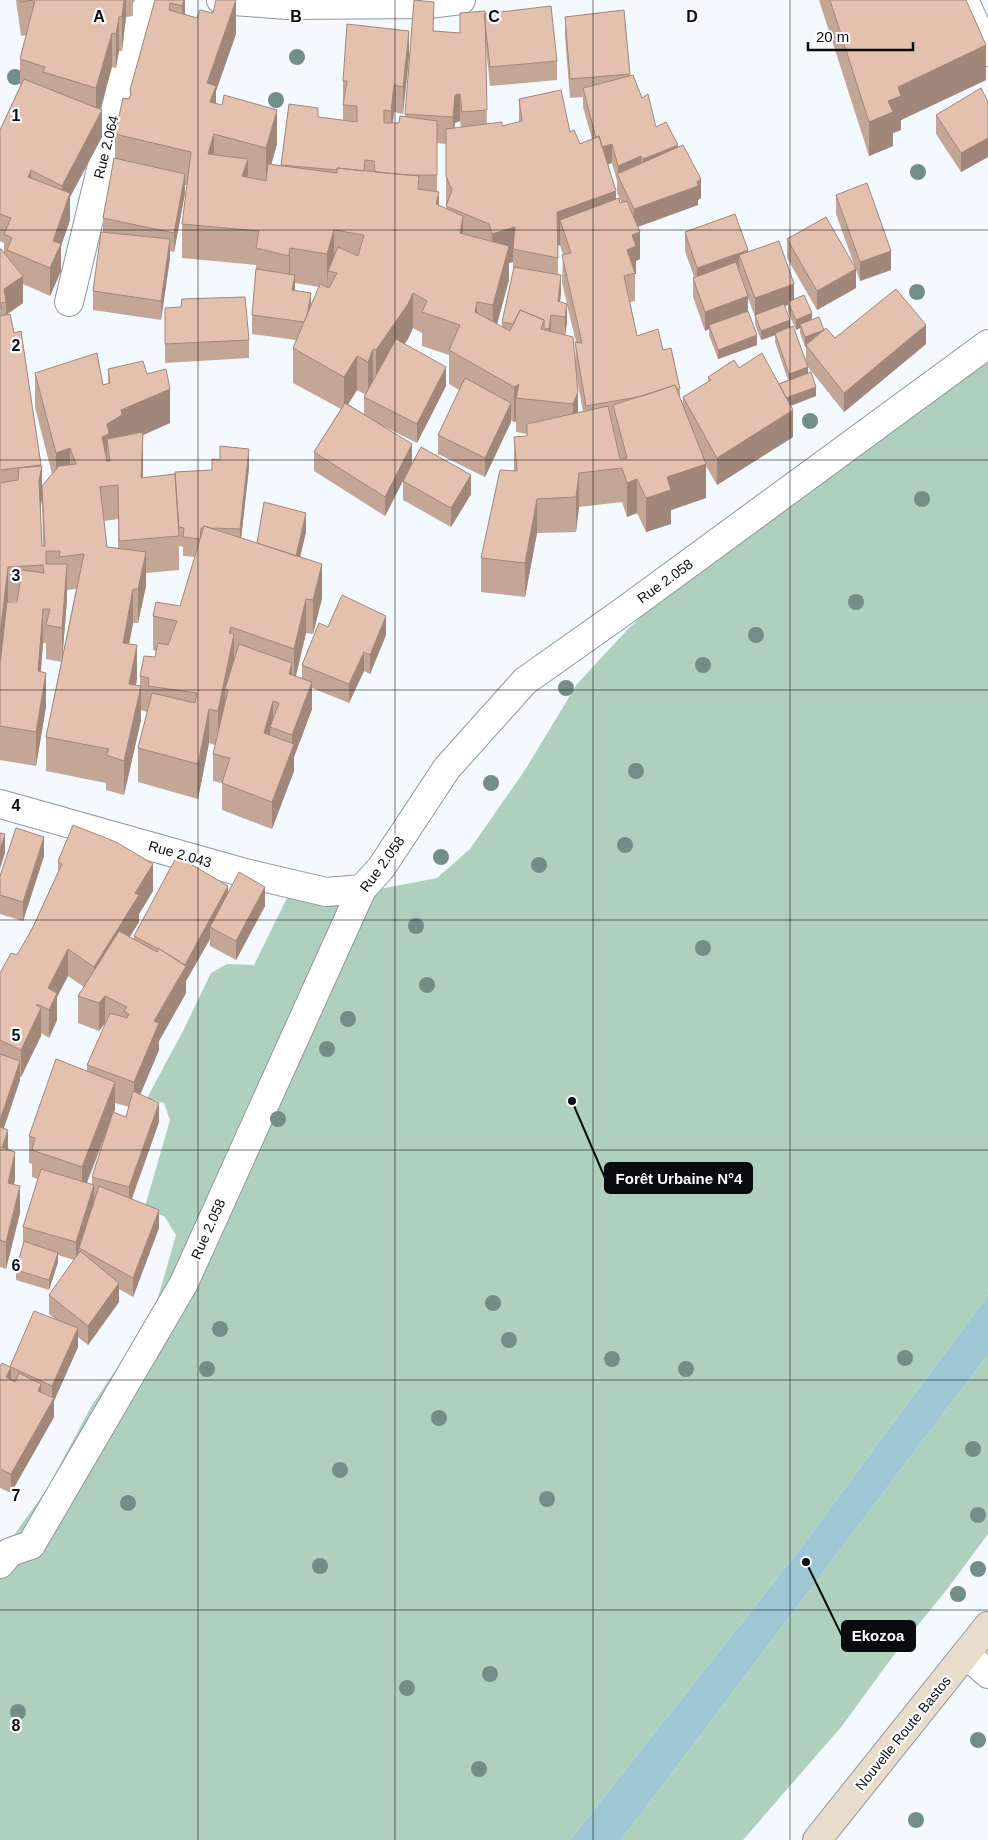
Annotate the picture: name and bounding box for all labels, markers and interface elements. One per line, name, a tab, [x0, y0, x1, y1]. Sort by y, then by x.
text: A	[93, 8, 105, 25]
text: B	[290, 8, 302, 25]
text: C	[488, 8, 500, 25]
text: D	[686, 8, 698, 25]
scale bar	[808, 20, 913, 52]
text: 20 m	[816, 28, 849, 45]
text: 1	[12, 107, 21, 124]
street label: Rue 2.064	[90, 114, 122, 180]
text: 2	[12, 337, 21, 354]
street label: Rue 2.058	[634, 555, 696, 606]
text: 3	[12, 567, 21, 584]
text: 4	[12, 797, 21, 814]
street label: Rue 2.058	[357, 833, 408, 895]
street label: Rue 2.043	[147, 837, 213, 871]
text: 5	[12, 1027, 21, 1044]
callout: Forêt Urbaine N°4	[605, 1163, 752, 1193]
text: Forêt Urbaine N°4	[616, 1170, 743, 1187]
street label: Rue 2.058	[188, 1196, 229, 1262]
text: 6	[12, 1257, 21, 1274]
text: 7	[12, 1487, 21, 1504]
callout: Ekozoa	[842, 1621, 915, 1651]
text: Ekozoa	[852, 1627, 905, 1644]
street label: Nouvelle Route Bastos	[852, 1673, 954, 1793]
text: 8	[12, 1717, 21, 1734]

